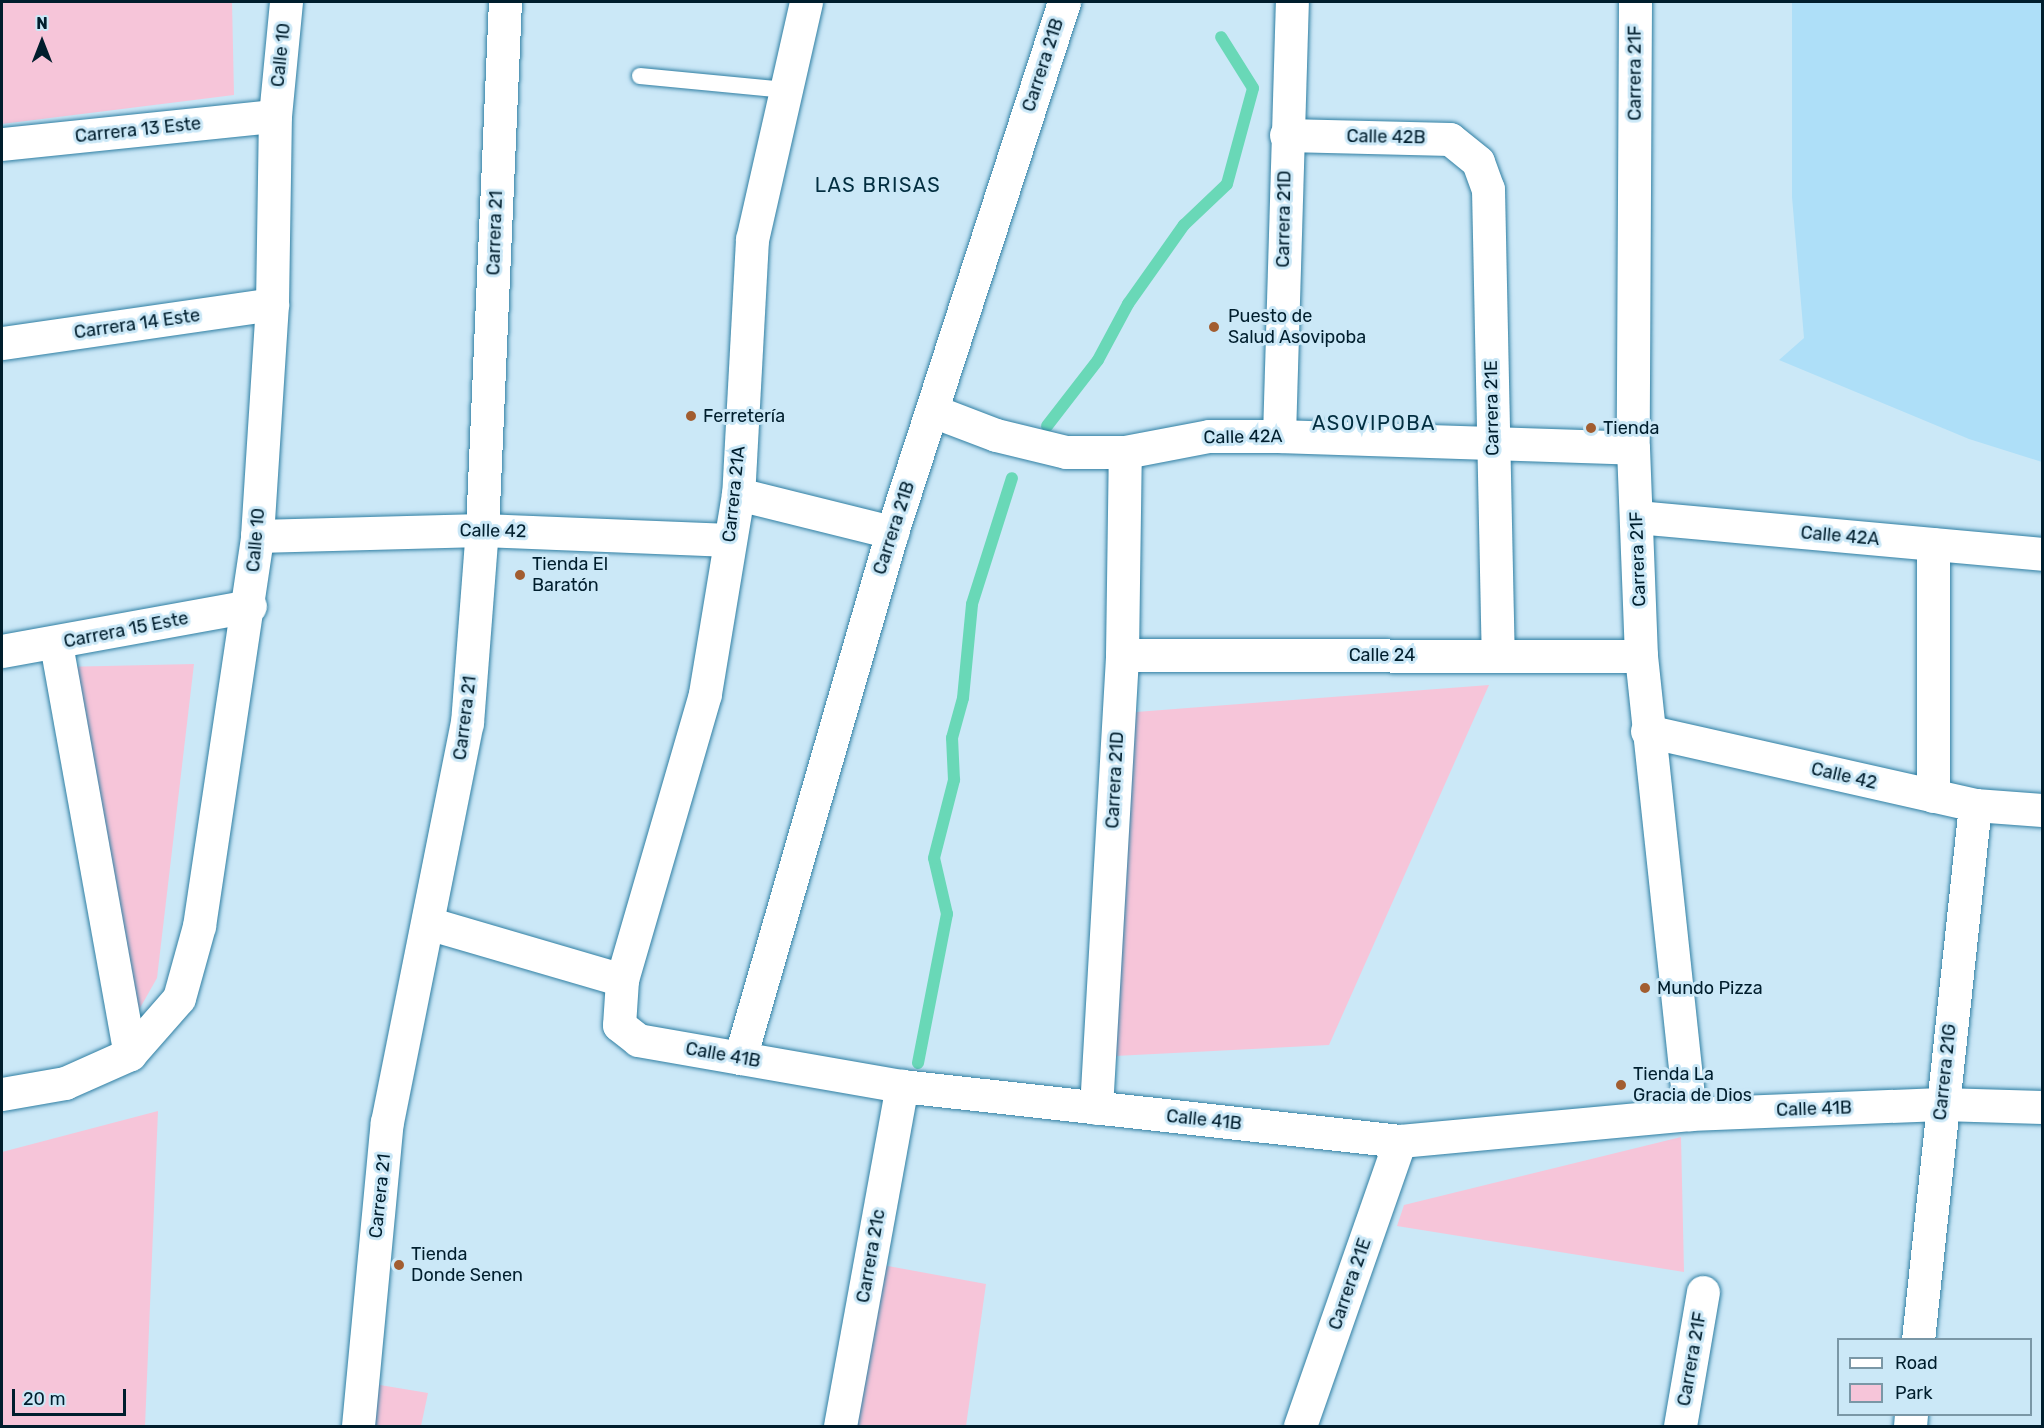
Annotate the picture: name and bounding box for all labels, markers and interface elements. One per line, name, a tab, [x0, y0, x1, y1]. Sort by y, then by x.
north arrow	[12, 12, 72, 72]
text: N	[36, 14, 48, 33]
street label: Carrera 21B	[1018, 16, 1068, 114]
street label: Calle 10	[267, 22, 295, 88]
street label: Carrera 21F	[1624, 25, 1646, 121]
street label: Carrera 13 Este	[74, 113, 202, 147]
street label: Calle 42B	[1346, 126, 1426, 148]
street label: Carrera 21D	[1272, 170, 1296, 268]
district label: LAS BRISAS	[815, 173, 941, 197]
street label: Carrera 21	[483, 190, 507, 276]
street label: Carrera 14 Este	[73, 304, 201, 344]
place label: Puesto de Salud Asovipoba	[1228, 306, 1367, 348]
marker: Puesto de Salud Asovipoba	[1205, 318, 1223, 336]
street label: Carrera 21E	[1480, 360, 1504, 456]
place label: Ferretería	[703, 405, 785, 427]
marker: Ferretería	[684, 409, 698, 423]
district label: ASOVIPOBA	[1312, 411, 1436, 435]
place label: Tienda	[1603, 417, 1659, 439]
marker: Tienda	[1584, 421, 1598, 435]
street label: Calle 42A	[1203, 426, 1283, 448]
street label: Carrera 21A	[718, 445, 750, 543]
street label: Carrera 21B	[869, 479, 919, 577]
street label: Calle 10	[242, 507, 270, 573]
street label: Carrera 21F	[1626, 511, 1650, 607]
street label: Calle 42	[459, 520, 527, 542]
street label: Calle 42A	[1800, 522, 1880, 550]
place label: Tienda El Baratón	[532, 554, 608, 596]
marker: Tienda El Baratón	[513, 568, 527, 582]
street label: Carrera 15 Este	[62, 607, 190, 653]
street label: Calle 24	[1349, 644, 1415, 666]
street label: Carrera 21	[449, 675, 481, 761]
street label: Carrera 21D	[1102, 731, 1128, 829]
street label: Calle 42	[1809, 758, 1879, 794]
place label: Mundo Pizza	[1657, 977, 1763, 999]
marker: Mundo Pizza	[1638, 981, 1652, 995]
street label: Carrera 21G	[1929, 1023, 1961, 1121]
street label: Calle 41B	[684, 1038, 762, 1072]
place label: Tienda La Gracia de Dios	[1633, 1064, 1752, 1106]
marker: Tienda La Gracia de Dios	[1614, 1078, 1628, 1092]
street label: Calle 41B	[1776, 1097, 1852, 1121]
street label: Calle 41B	[1165, 1105, 1243, 1135]
street label: Carrera 21	[365, 1153, 395, 1239]
street label: Carrera 21c	[852, 1207, 890, 1305]
street label: Carrera 21E	[1324, 1235, 1376, 1333]
place label: Tienda Donde Senen	[411, 1244, 523, 1286]
marker: Tienda Donde Senen	[392, 1258, 406, 1272]
street label: Carrera 21F	[1673, 1310, 1711, 1408]
legend	[1837, 1338, 2032, 1416]
text: Road	[1895, 1352, 1938, 1374]
scale bar	[15, 1377, 129, 1415]
text: Park	[1895, 1382, 1932, 1404]
text: 20 m	[23, 1388, 65, 1410]

